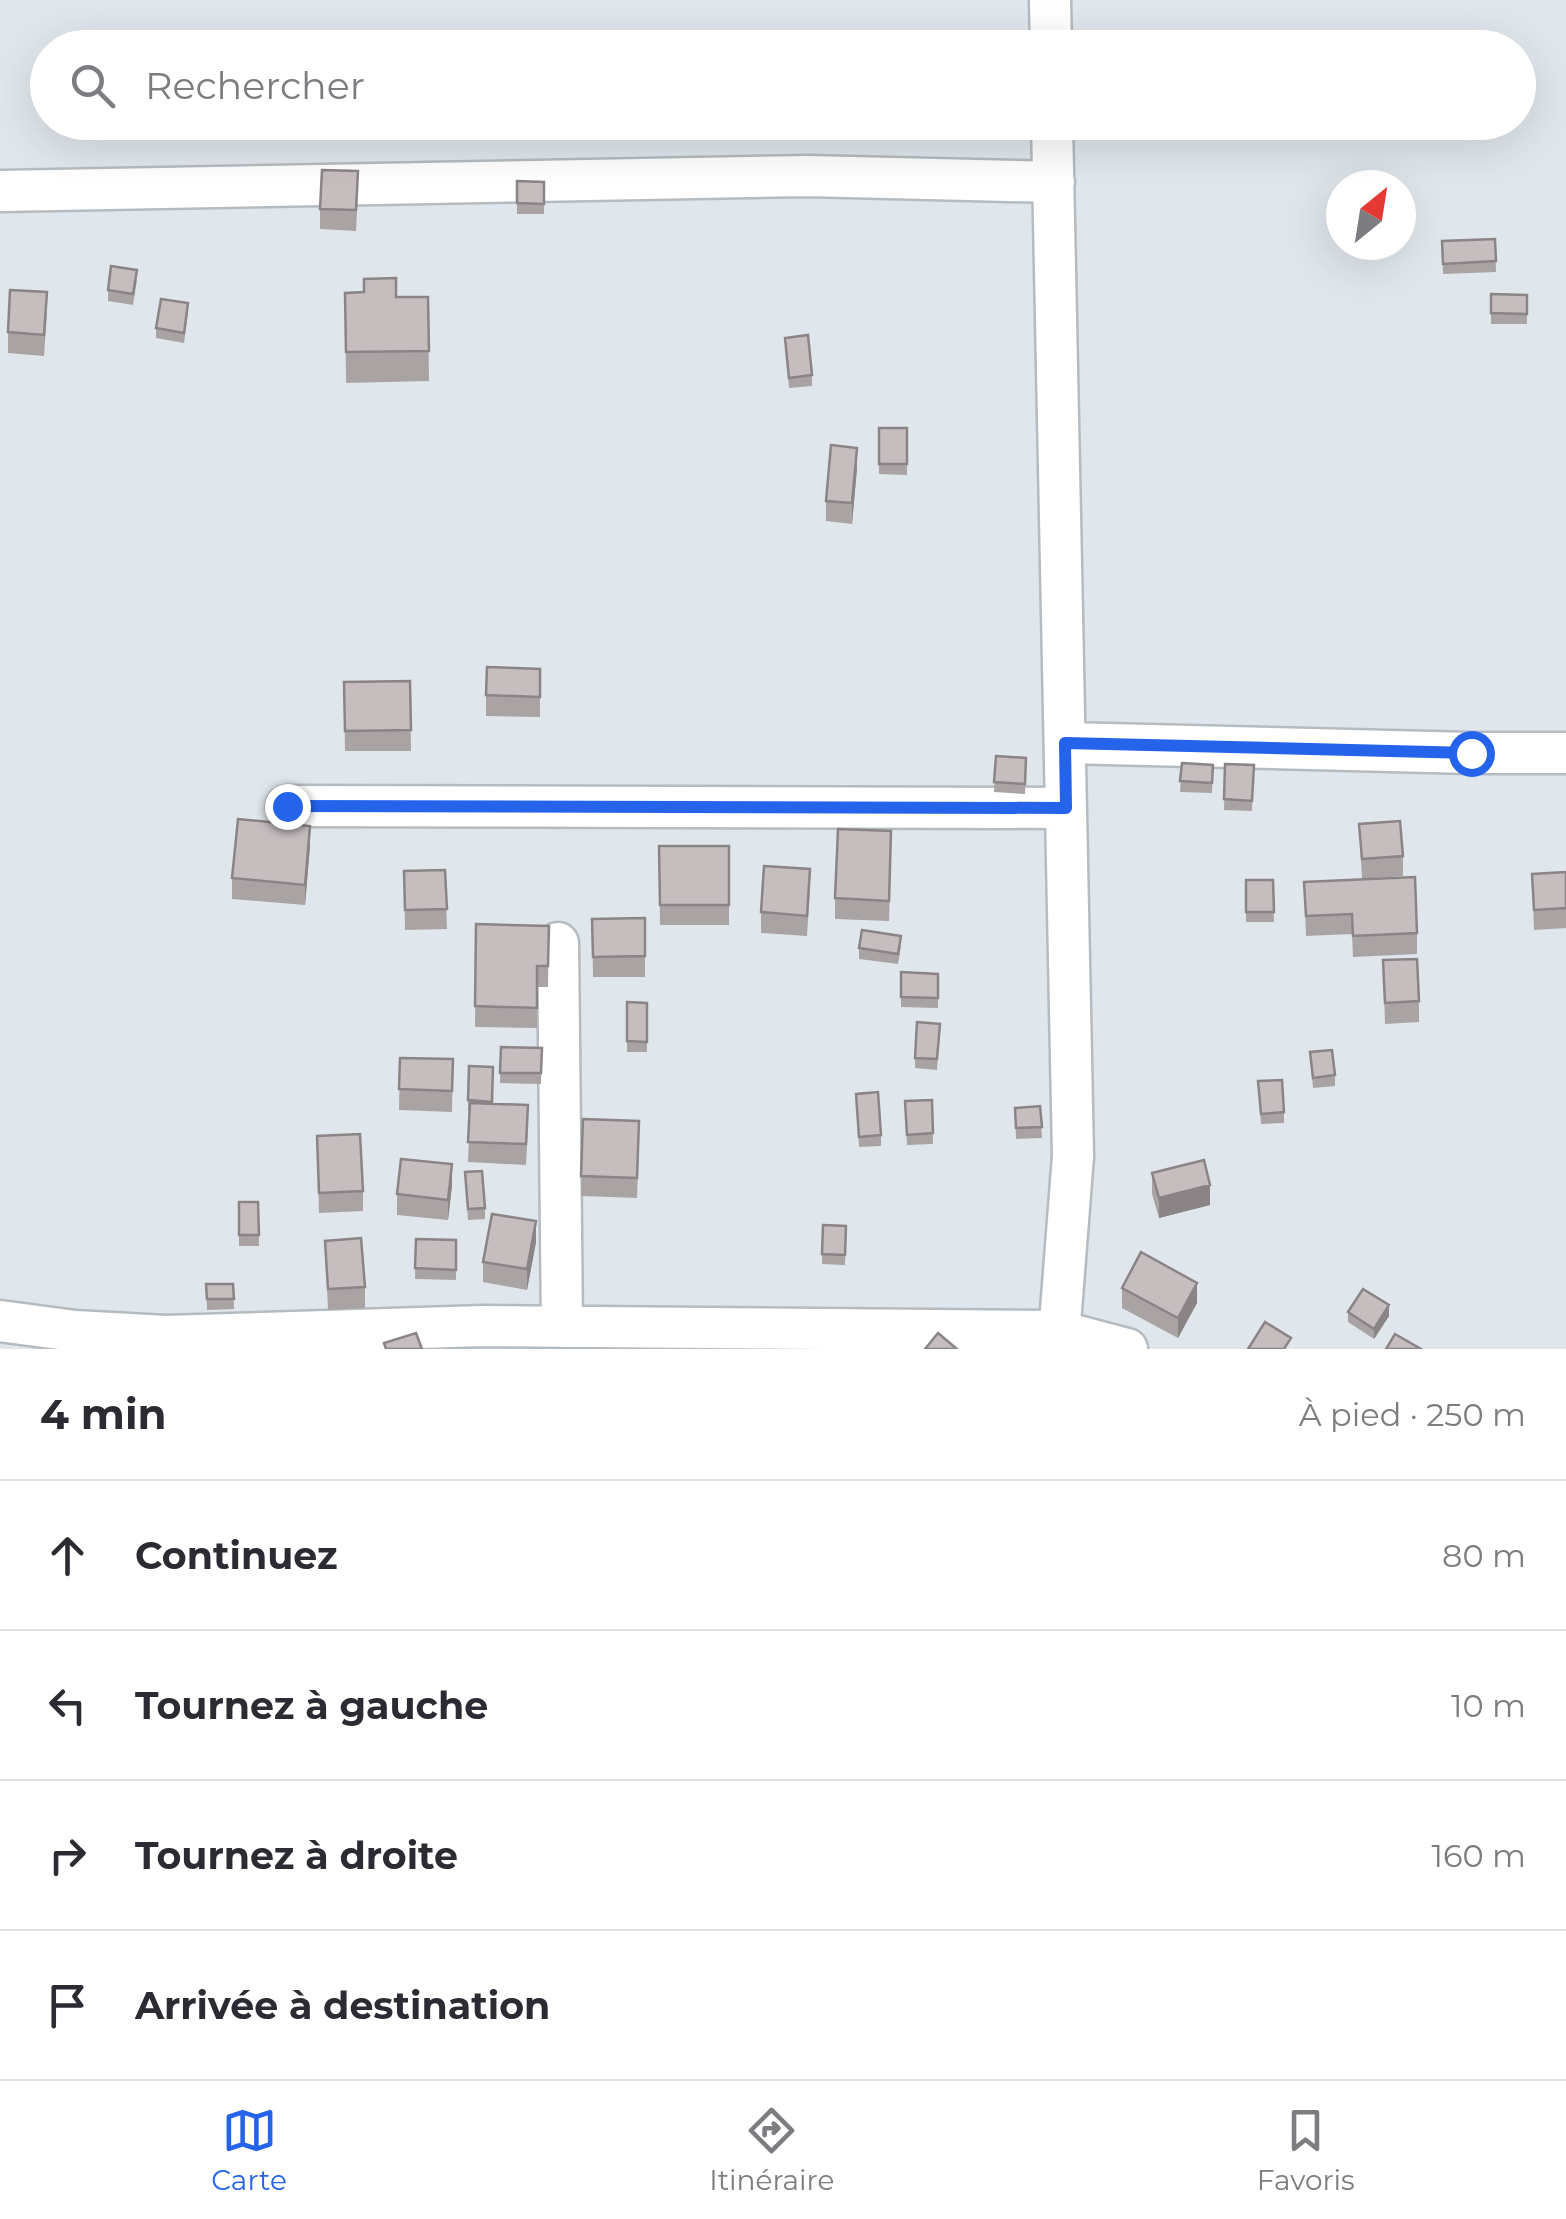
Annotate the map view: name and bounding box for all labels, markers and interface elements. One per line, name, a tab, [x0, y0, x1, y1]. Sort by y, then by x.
search box	[30, 30, 1536, 140]
icon: search	[65, 58, 120, 113]
text: Rechercher	[145, 62, 365, 109]
north arrow	[1326, 170, 1416, 260]
route start	[1449, 731, 1495, 777]
route end	[265, 784, 311, 830]
text: 4 min	[40, 1388, 167, 1440]
text: À pied · 250 m	[1299, 1395, 1526, 1434]
icon: ahead	[40, 1528, 95, 1583]
text: Continuez	[135, 1532, 338, 1579]
text: 80 m	[1442, 1536, 1526, 1575]
icon: left	[40, 1678, 95, 1733]
text: Tournez à gauche	[135, 1682, 488, 1729]
text: 10 m	[1451, 1686, 1526, 1725]
icon: right	[40, 1828, 95, 1883]
text: Tournez à droite	[135, 1832, 458, 1879]
text: 160 m	[1431, 1836, 1526, 1875]
icon: arrive	[40, 1978, 95, 2033]
text: Arrivée à destination	[135, 1982, 550, 2029]
tab: Carte	[211, 2103, 287, 2197]
tab: Itinéraire	[709, 2103, 834, 2197]
tab: Favoris	[1257, 2103, 1355, 2197]

